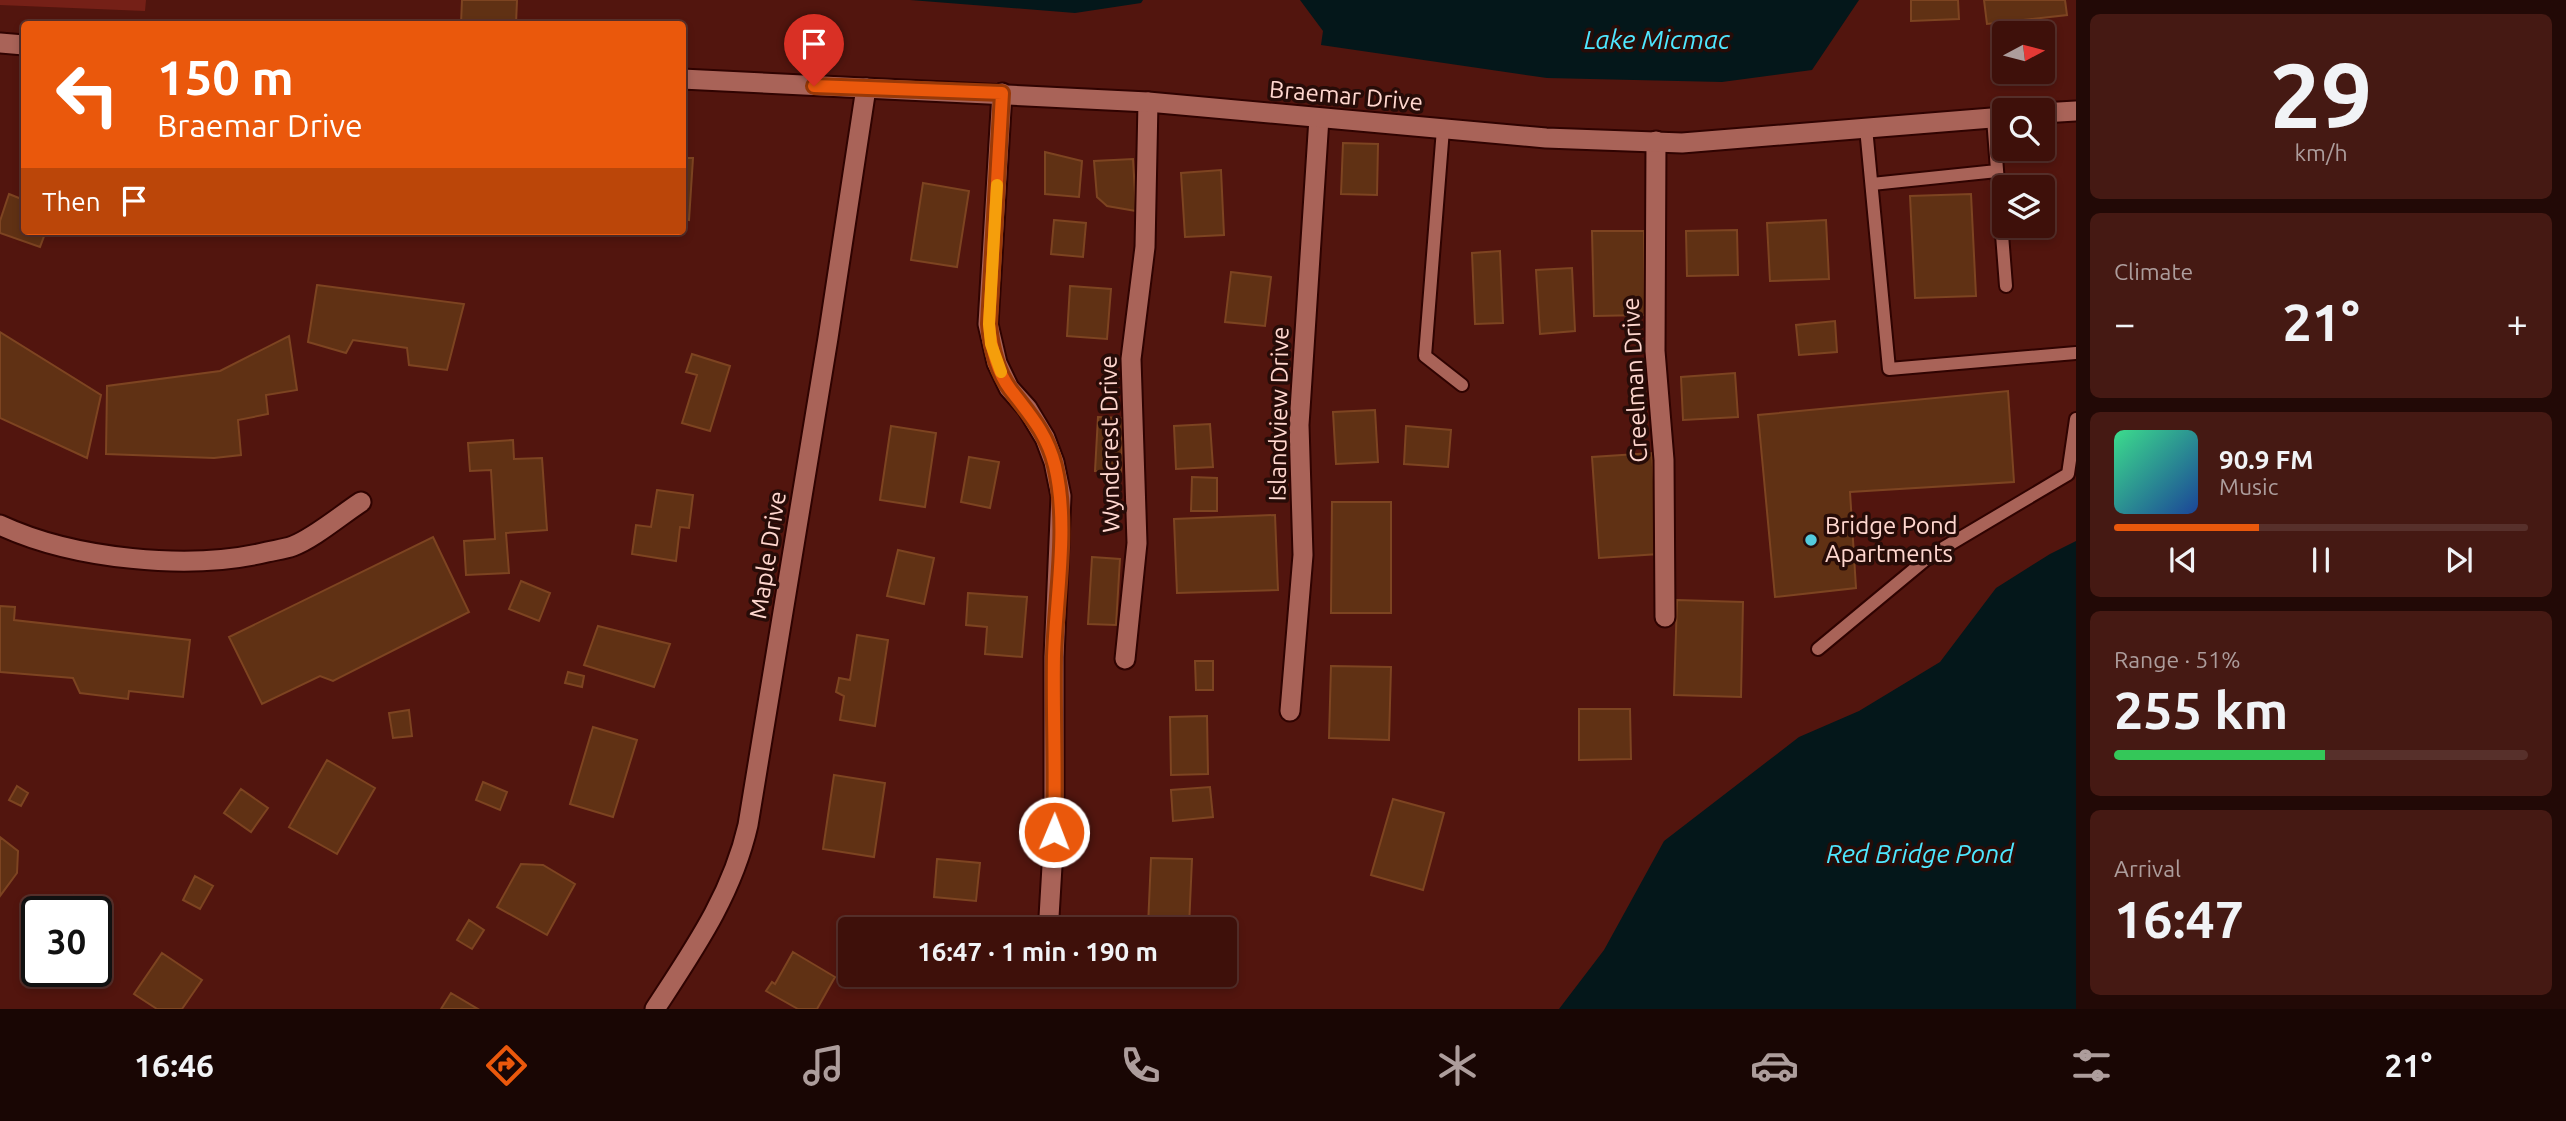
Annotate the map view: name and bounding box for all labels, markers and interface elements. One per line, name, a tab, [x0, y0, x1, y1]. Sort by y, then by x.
pin	[784, 14, 844, 86]
north arrow	[1992, 21, 2054, 84]
map controls	[1992, 21, 2055, 238]
icon: arrive	[795, 25, 833, 63]
water label: Lake Micmac	[1584, 25, 1731, 54]
text: 29	[2270, 43, 2372, 145]
icon: left	[42, 49, 133, 140]
text: 150 m	[157, 49, 294, 104]
street label: Braemar Drive	[1268, 75, 1424, 116]
button: search	[1992, 98, 2055, 161]
text: Braemar Drive	[157, 107, 363, 143]
text: km/h	[2294, 140, 2348, 165]
button: layers	[1992, 175, 2055, 238]
icon: arrive	[115, 182, 153, 220]
text: Then	[42, 187, 101, 216]
text: Climate	[2114, 259, 2193, 284]
text: 21°	[2282, 293, 2360, 351]
street label: Creelman Drive	[1617, 297, 1652, 463]
text: −	[2114, 302, 2135, 344]
text: +	[2507, 302, 2528, 344]
street label: Islandview Drive	[1263, 326, 1294, 502]
street label: Wyndcrest Drive	[1094, 355, 1125, 533]
text: 90.9 FM	[2219, 445, 2313, 474]
text: Music	[2219, 474, 2278, 499]
street label: Maple Drive	[744, 489, 791, 621]
place label: Bridge Pond Apartments	[1825, 512, 1958, 567]
marker: Bridge Pond Apartments	[1803, 532, 1819, 548]
icon: previous	[2164, 541, 2202, 579]
icon: pause	[2302, 541, 2340, 579]
icon: next	[2440, 541, 2478, 579]
text: Range · 51%	[2114, 647, 2241, 672]
text: 255 km	[2114, 681, 2288, 739]
position arrow	[1017, 795, 1091, 869]
water label: Red Bridge Pond	[1826, 839, 2015, 868]
text: Arrival	[2114, 856, 2181, 881]
text: 16:47	[2114, 890, 2244, 948]
speed limit sign: 30	[21, 896, 112, 987]
text: 16:47 · 1 min · 190 m	[917, 937, 1158, 966]
icon: directions	[482, 1041, 531, 1090]
icon: music	[799, 1041, 848, 1090]
icon: phone	[1116, 1041, 1165, 1090]
icon: climate	[1433, 1041, 1482, 1090]
icon: car	[1750, 1041, 1799, 1090]
icon: filters	[2067, 1041, 2116, 1090]
text: 16:46	[134, 1047, 214, 1083]
text: 21°	[2385, 1047, 2432, 1083]

